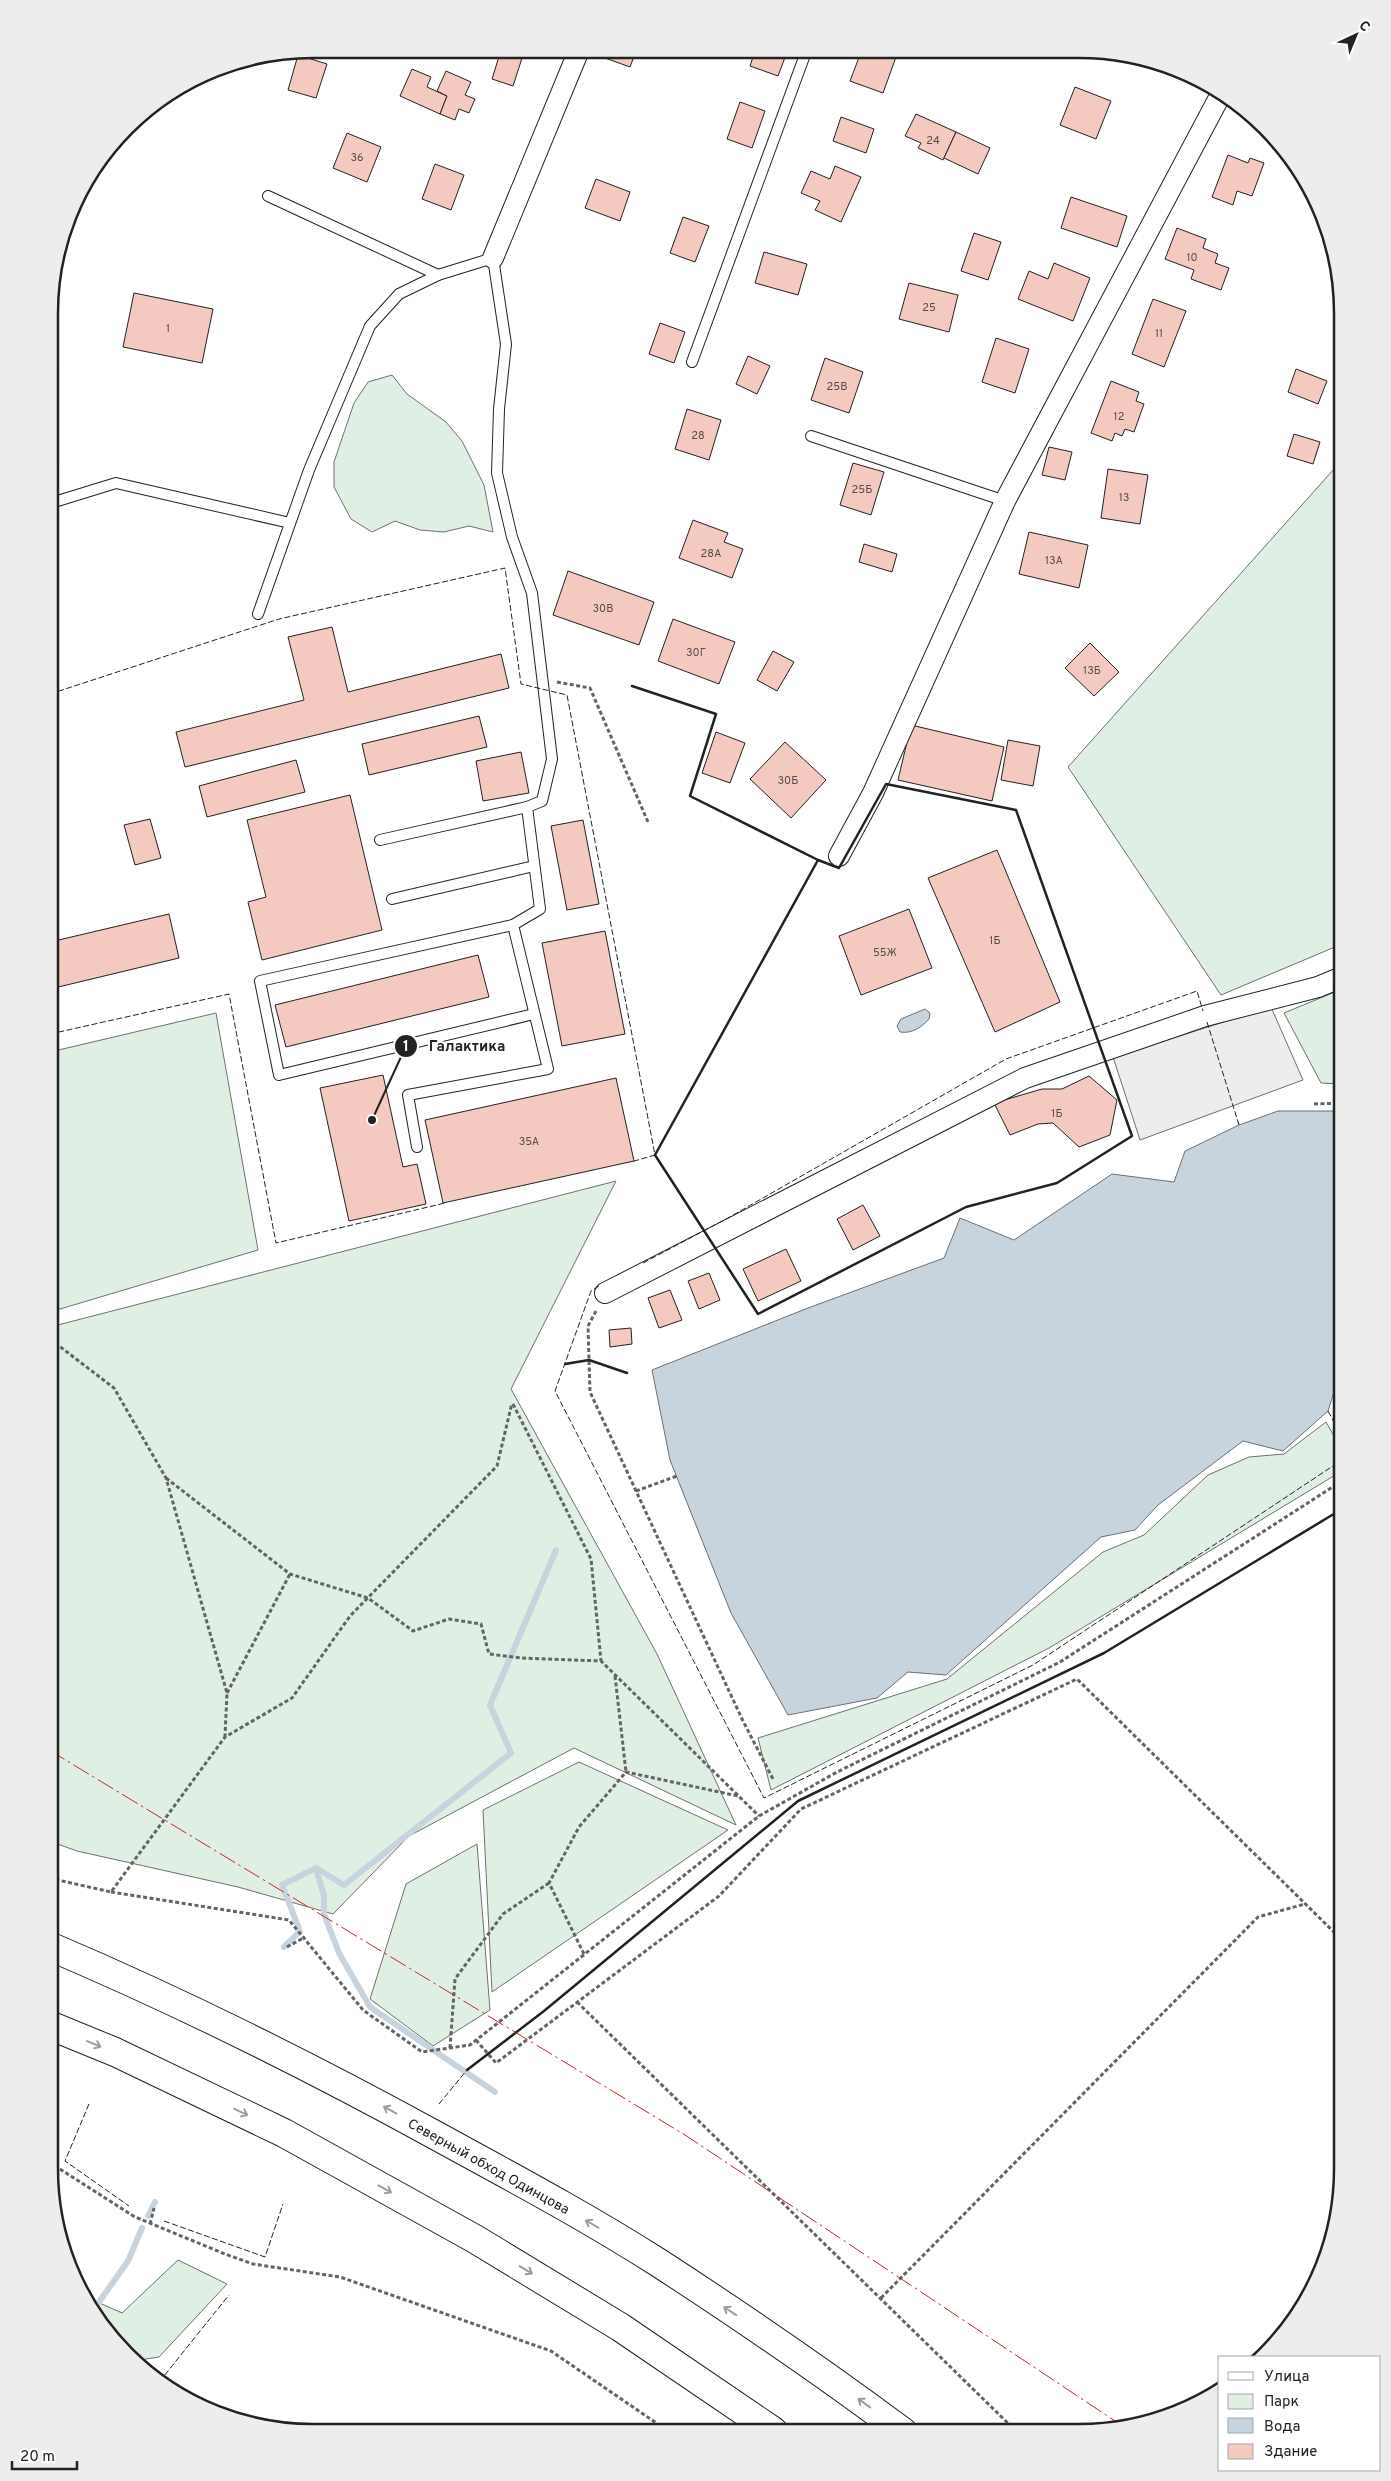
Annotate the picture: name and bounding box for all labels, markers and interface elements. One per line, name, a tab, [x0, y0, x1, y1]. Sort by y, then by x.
north arrow	[1331, 10, 1381, 60]
text: С	[1355, 18, 1373, 36]
house number: 24	[926, 134, 940, 148]
house number: 36	[350, 151, 364, 165]
house number: 10	[1186, 251, 1198, 265]
house number: 25	[922, 301, 936, 315]
house number: 1	[166, 322, 170, 336]
house number: 11	[1155, 327, 1163, 341]
house number: 25В	[827, 380, 847, 394]
house number: 12	[1114, 410, 1124, 424]
house number: 28	[691, 429, 705, 443]
house number: 25Б	[852, 483, 872, 497]
house number: 13	[1119, 491, 1129, 505]
house number: 28А	[701, 547, 721, 561]
house number: 13А	[1045, 554, 1063, 568]
house number: 30В	[593, 602, 613, 616]
house number: 30Г	[686, 646, 706, 660]
house number: 13Б	[1083, 664, 1101, 678]
house number: 30Б	[778, 774, 798, 788]
house number: 1Б	[989, 934, 1001, 948]
house number: 55Ж	[873, 946, 897, 960]
callout: Галактика	[394, 1031, 516, 1061]
text: 1	[403, 1038, 409, 1057]
text: Галактика	[429, 1038, 505, 1057]
house number: 1Б	[1051, 1107, 1063, 1121]
house number: 35А	[519, 1135, 539, 1149]
one-way arrow	[86, 2039, 101, 2049]
one-way arrow	[383, 2105, 398, 2115]
one-way arrow	[233, 2108, 248, 2118]
street label: Северный обход Одинцова	[404, 2116, 572, 2219]
one-way arrow	[377, 2184, 391, 2194]
one-way arrow	[586, 2219, 600, 2229]
one-way arrow	[518, 2265, 532, 2275]
one-way arrow	[723, 2306, 737, 2316]
legend	[1218, 2356, 1381, 2471]
text: Улица	[1264, 2368, 1309, 2387]
text: Парк	[1264, 2393, 1299, 2412]
one-way arrow	[857, 2398, 871, 2408]
text: Вода	[1264, 2418, 1300, 2437]
scale bar	[12, 2438, 78, 2470]
text: Здание	[1264, 2443, 1317, 2462]
text: 20 m	[20, 2448, 55, 2467]

